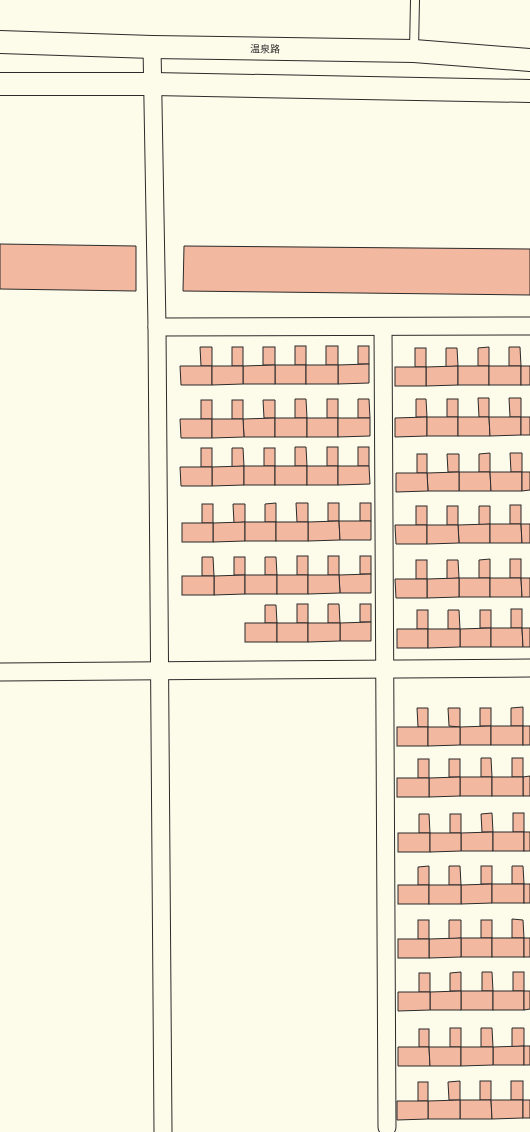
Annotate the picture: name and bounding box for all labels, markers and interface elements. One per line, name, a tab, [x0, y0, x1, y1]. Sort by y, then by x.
street label: 温泉路	[250, 42, 280, 56]

